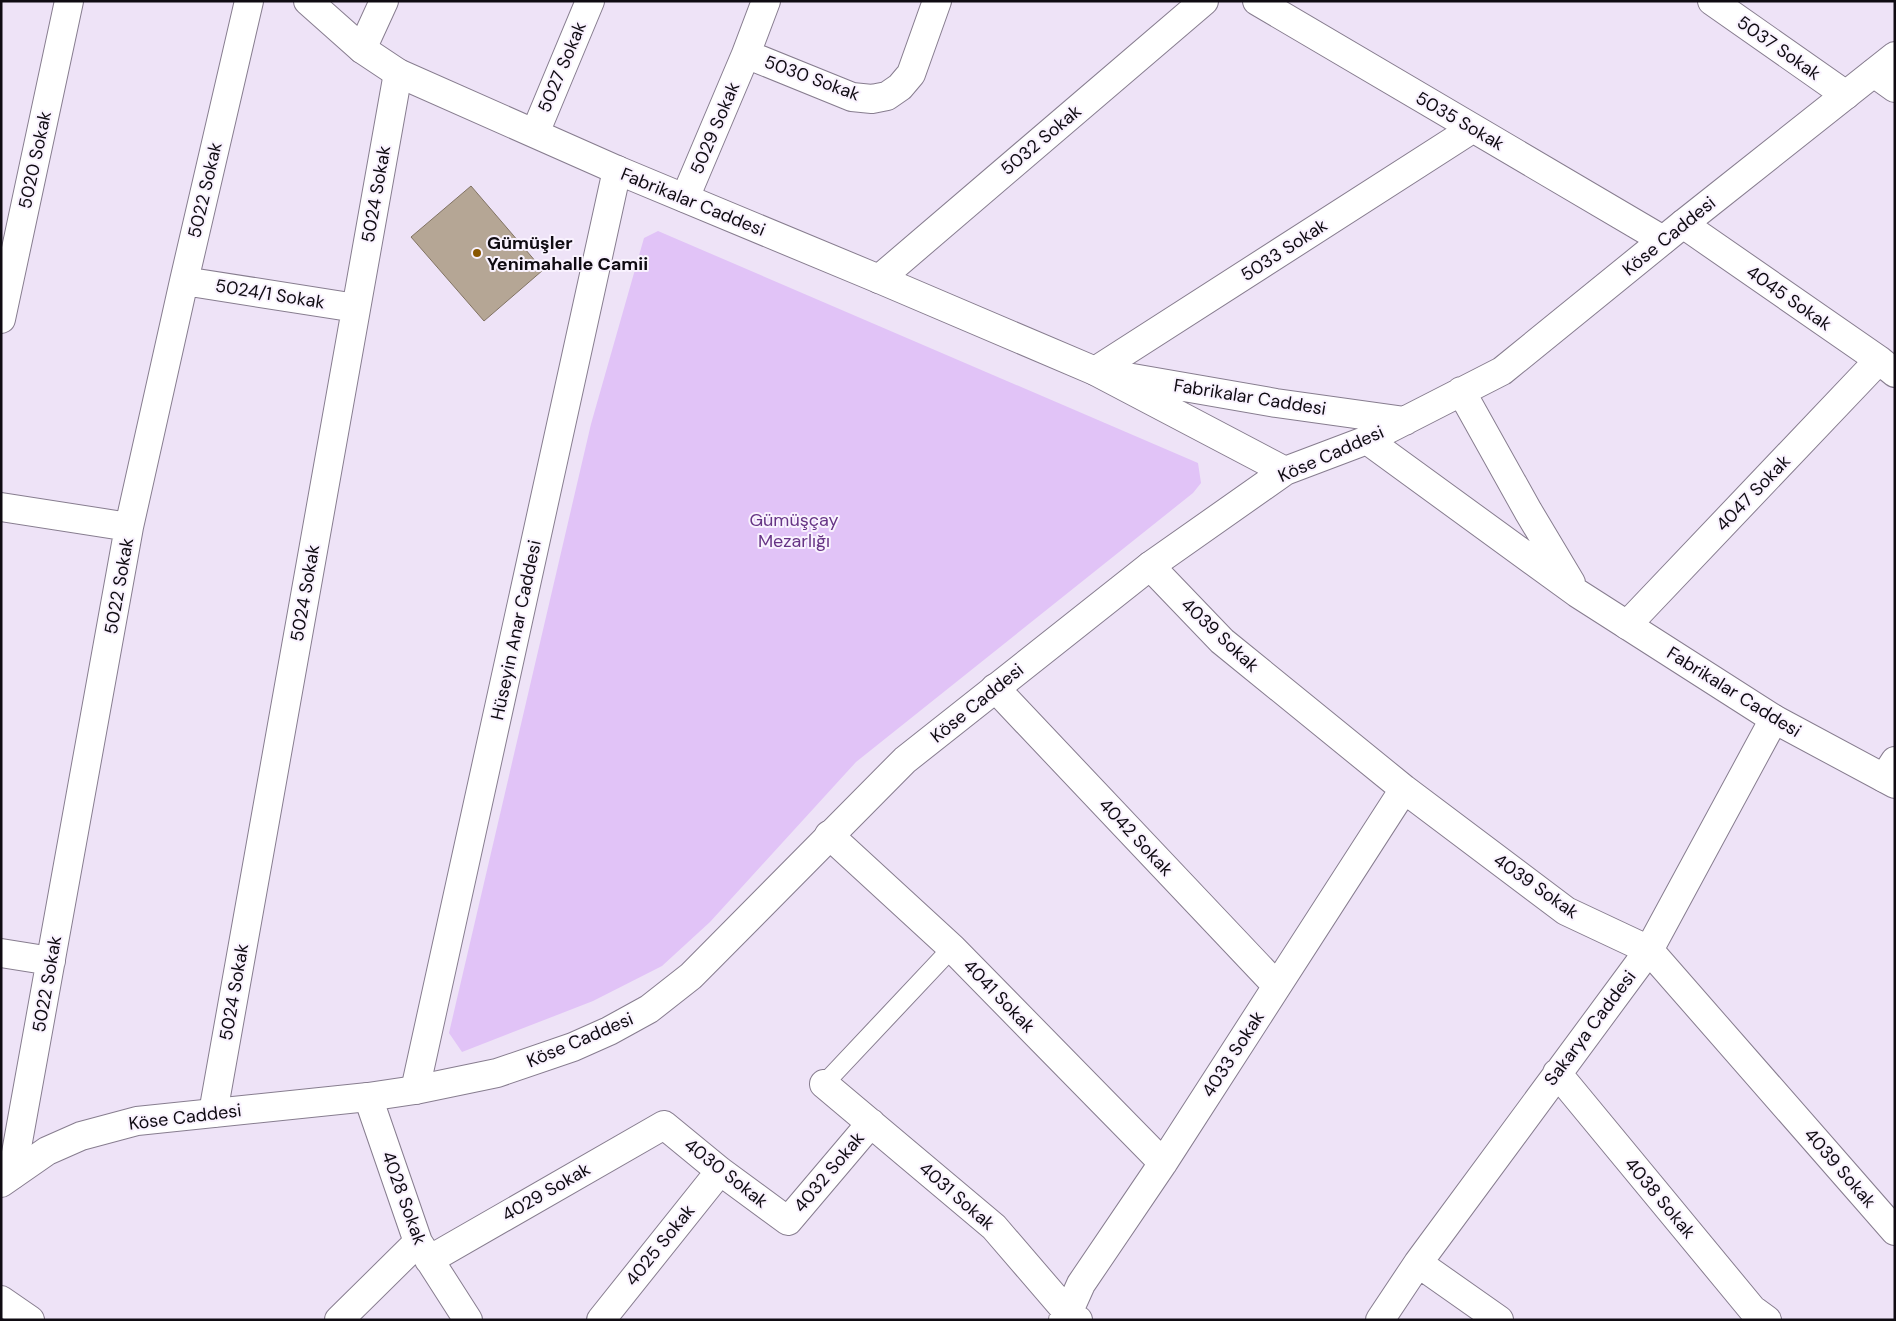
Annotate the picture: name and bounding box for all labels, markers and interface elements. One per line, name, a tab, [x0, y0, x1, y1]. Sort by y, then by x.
street label: 5037 Sokak	[1732, 10, 1826, 86]
street label: 5027 Sokak	[532, 18, 592, 116]
street label: 5030 Sokak	[761, 50, 863, 106]
street label: 5029 Sokak	[685, 78, 745, 178]
street label: 5035 Sokak	[1411, 86, 1509, 156]
street label: 5032 Sokak	[996, 99, 1086, 181]
street label: 5020 Sokak	[13, 109, 57, 211]
street label: 5022 Sokak	[182, 140, 228, 240]
street label: 5024 Sokak	[356, 144, 396, 244]
street label: Fabrikalar Caddesi	[617, 162, 769, 242]
street label: Köse Caddesi	[1617, 191, 1721, 281]
street label: 5033 Sokak	[1236, 213, 1332, 287]
place label: Gümüşler Yenimahalle Camii	[487, 231, 648, 276]
marker: Gümüşler Yenimahalle Camii	[471, 247, 483, 259]
street label: 4045 Sokak	[1742, 260, 1836, 336]
street label: 5024/1 Sokak	[214, 274, 326, 314]
street label: Fabrikalar Caddesi	[1172, 373, 1328, 421]
street label: Köse Caddesi	[1274, 420, 1388, 488]
street label: 4047 Sokak	[1710, 450, 1796, 536]
park label: Gümüşçay Mezarlığı	[749, 508, 839, 553]
street label: 5022 Sokak	[99, 536, 139, 636]
street label: Hüseyin Anar Caddesi	[485, 538, 547, 722]
street label: 5024 Sokak	[285, 543, 325, 643]
street label: 4039 Sokak	[1176, 593, 1264, 677]
street label: Fabrikalar Caddesi	[1662, 641, 1806, 743]
street label: Köse Caddesi	[925, 658, 1029, 748]
street label: 4042 Sokak	[1094, 793, 1178, 881]
street label: 4039 Sokak	[1489, 848, 1583, 924]
street label: 5022 Sokak	[27, 934, 67, 1034]
street label: 5024 Sokak	[214, 942, 254, 1042]
street label: 4041 Sokak	[958, 954, 1040, 1038]
street label: Sakarya Caddesi	[1539, 965, 1641, 1091]
street label: 4033 Sokak	[1196, 1006, 1270, 1102]
street label: Köse Caddesi	[523, 1007, 637, 1073]
street label: Köse Caddesi	[127, 1098, 243, 1136]
street label: 4039 Sokak	[1799, 1123, 1881, 1213]
street label: 4032 Sokak	[788, 1127, 870, 1217]
street label: 4030 Sokak	[679, 1133, 773, 1213]
street label: 4028 Sokak	[376, 1148, 432, 1248]
street label: 4038 Sokak	[1619, 1153, 1701, 1243]
street label: 4031 Sokak	[914, 1156, 1000, 1236]
street label: 4029 Sokak	[497, 1157, 595, 1227]
street label: 4025 Sokak	[620, 1199, 700, 1291]

